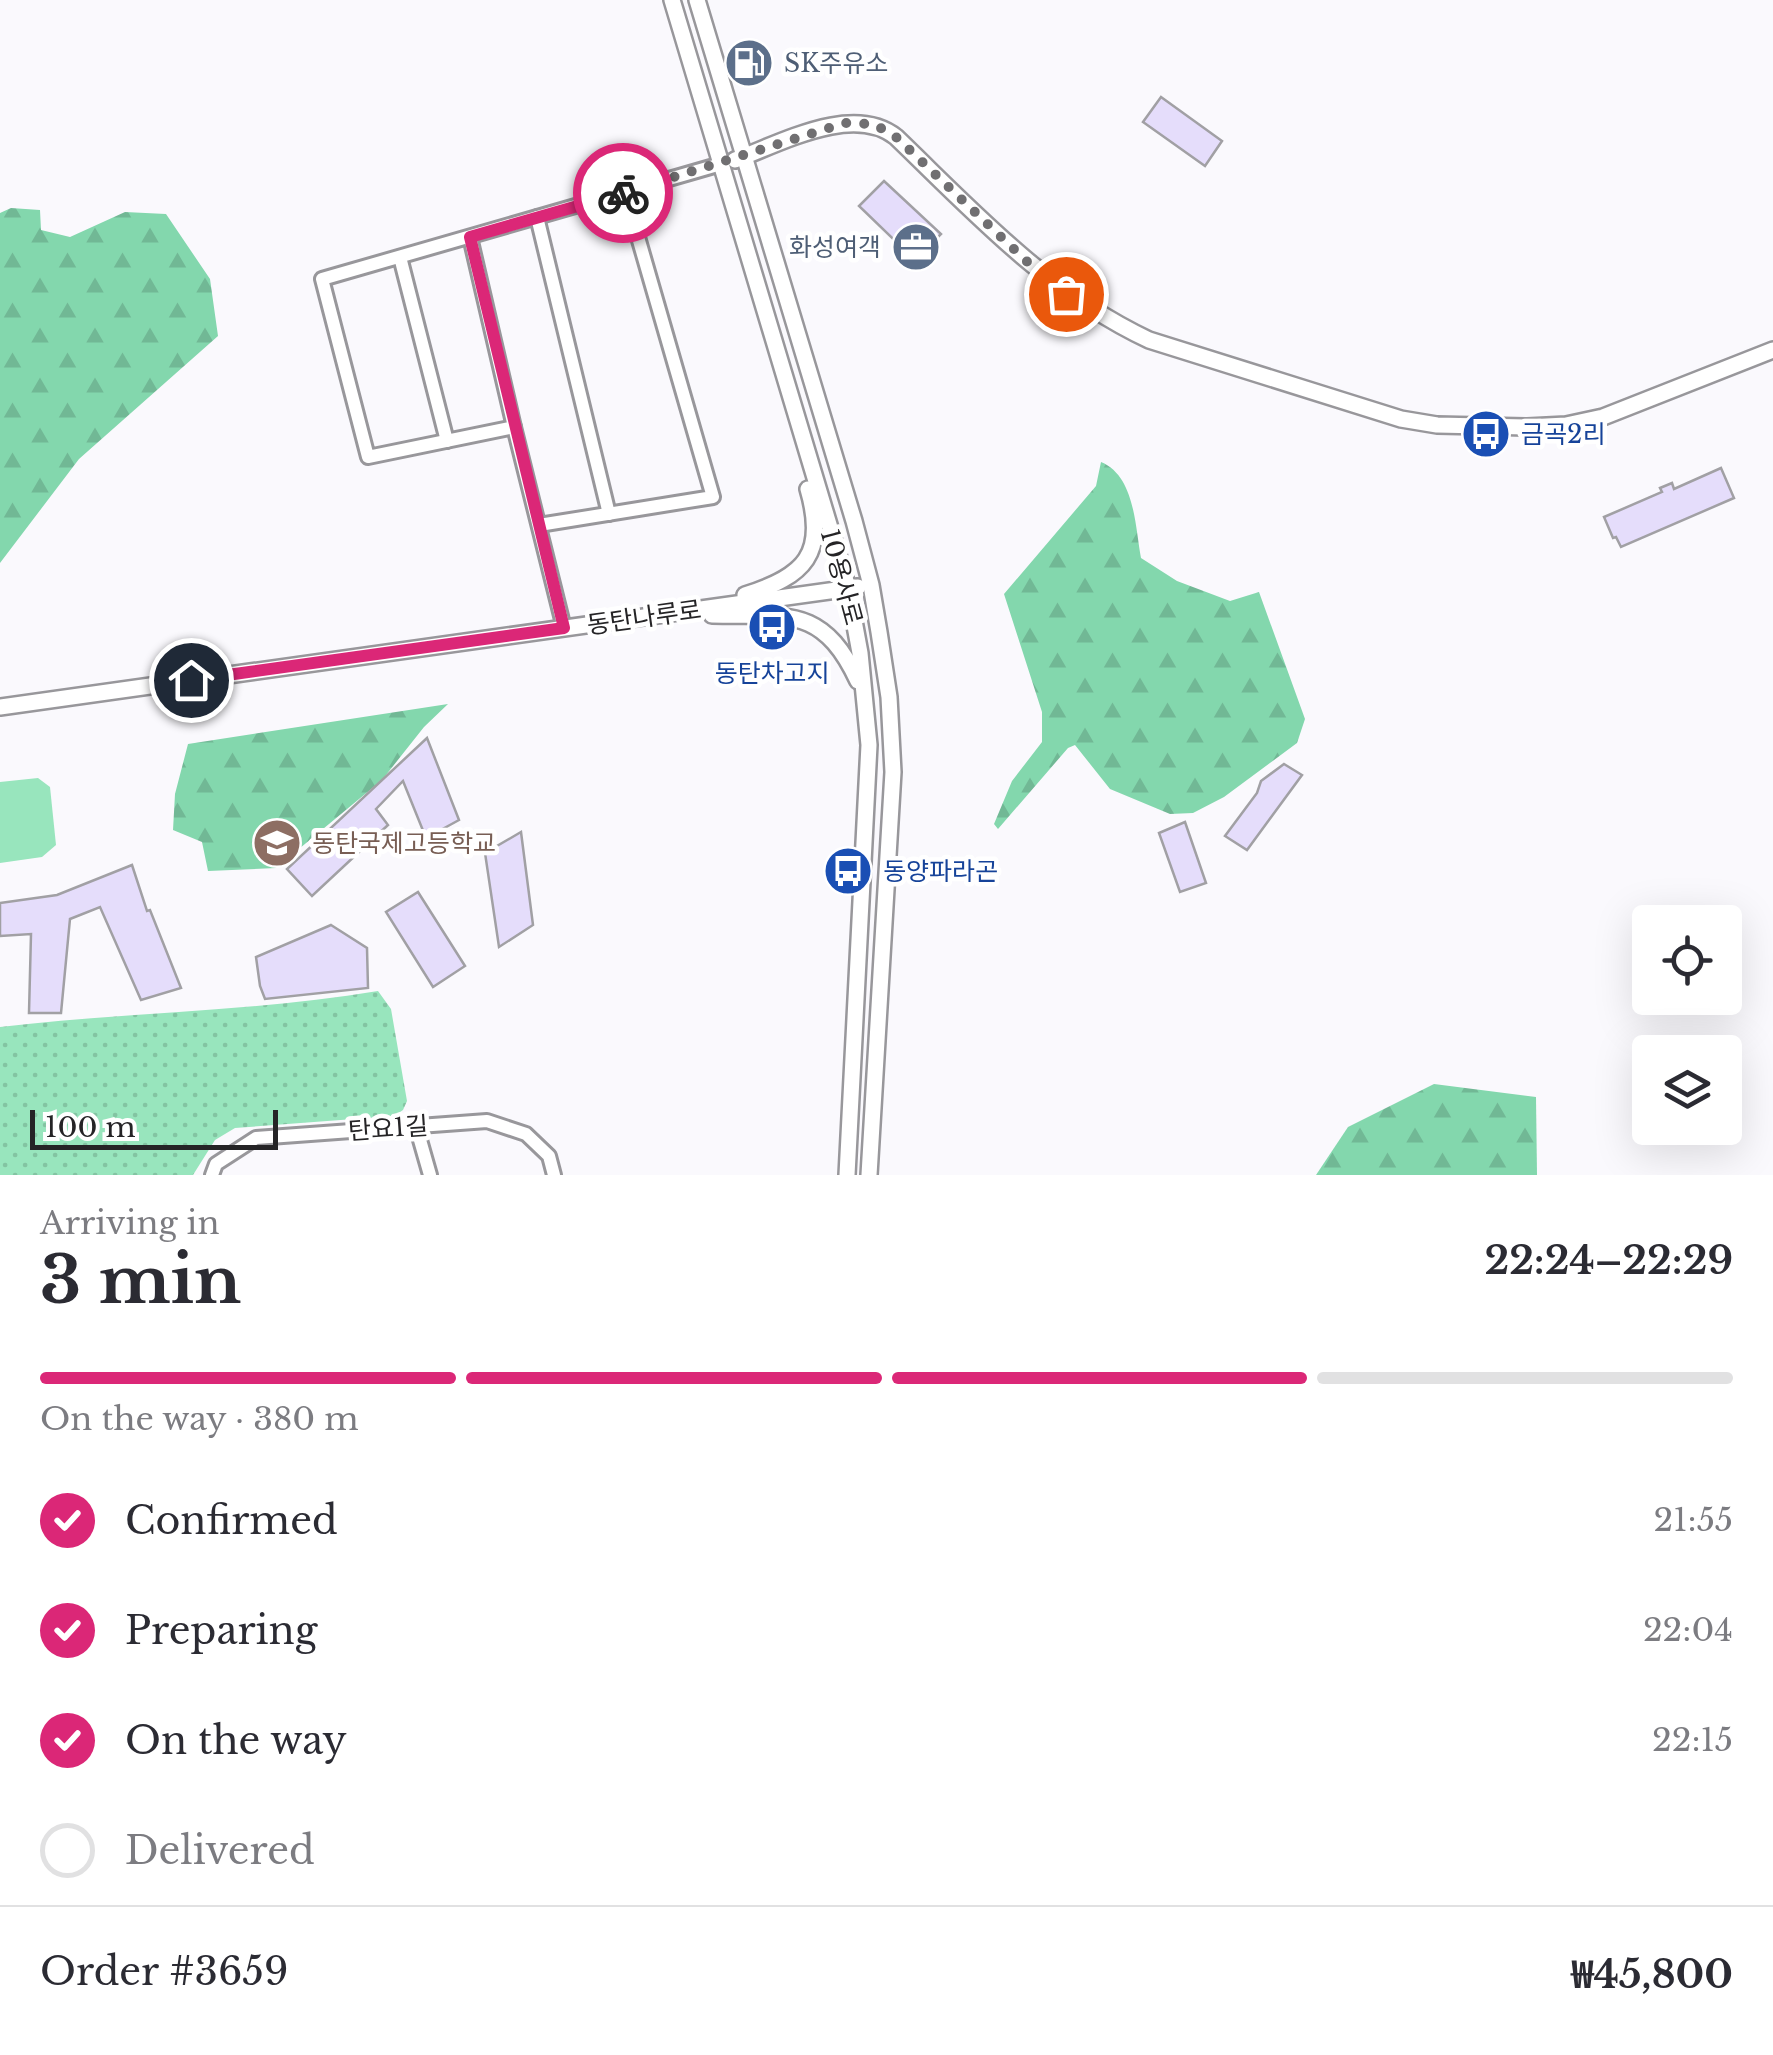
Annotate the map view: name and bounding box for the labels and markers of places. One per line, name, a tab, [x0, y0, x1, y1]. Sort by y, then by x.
fuel station icon: SK주유소	[723, 37, 775, 89]
place label: SK주유소	[784, 48, 889, 79]
office icon: 화성여객	[890, 221, 942, 273]
place label: 화성여객	[789, 232, 881, 263]
pin	[1024, 252, 1109, 337]
bus stop icon: 금곡2리	[1460, 408, 1512, 460]
place label: 금곡2리	[1521, 419, 1605, 450]
bus stop icon: 동탄차고지	[746, 601, 798, 653]
pin	[149, 638, 234, 723]
place label: 동탄차고지	[714, 658, 830, 689]
school or university icon: 동탄국제고등학교	[251, 817, 303, 869]
place label: 동탄국제고등학교	[312, 828, 496, 859]
bus stop icon: 동양파라곤	[822, 845, 874, 897]
place label: 동양파라곤	[883, 856, 998, 887]

